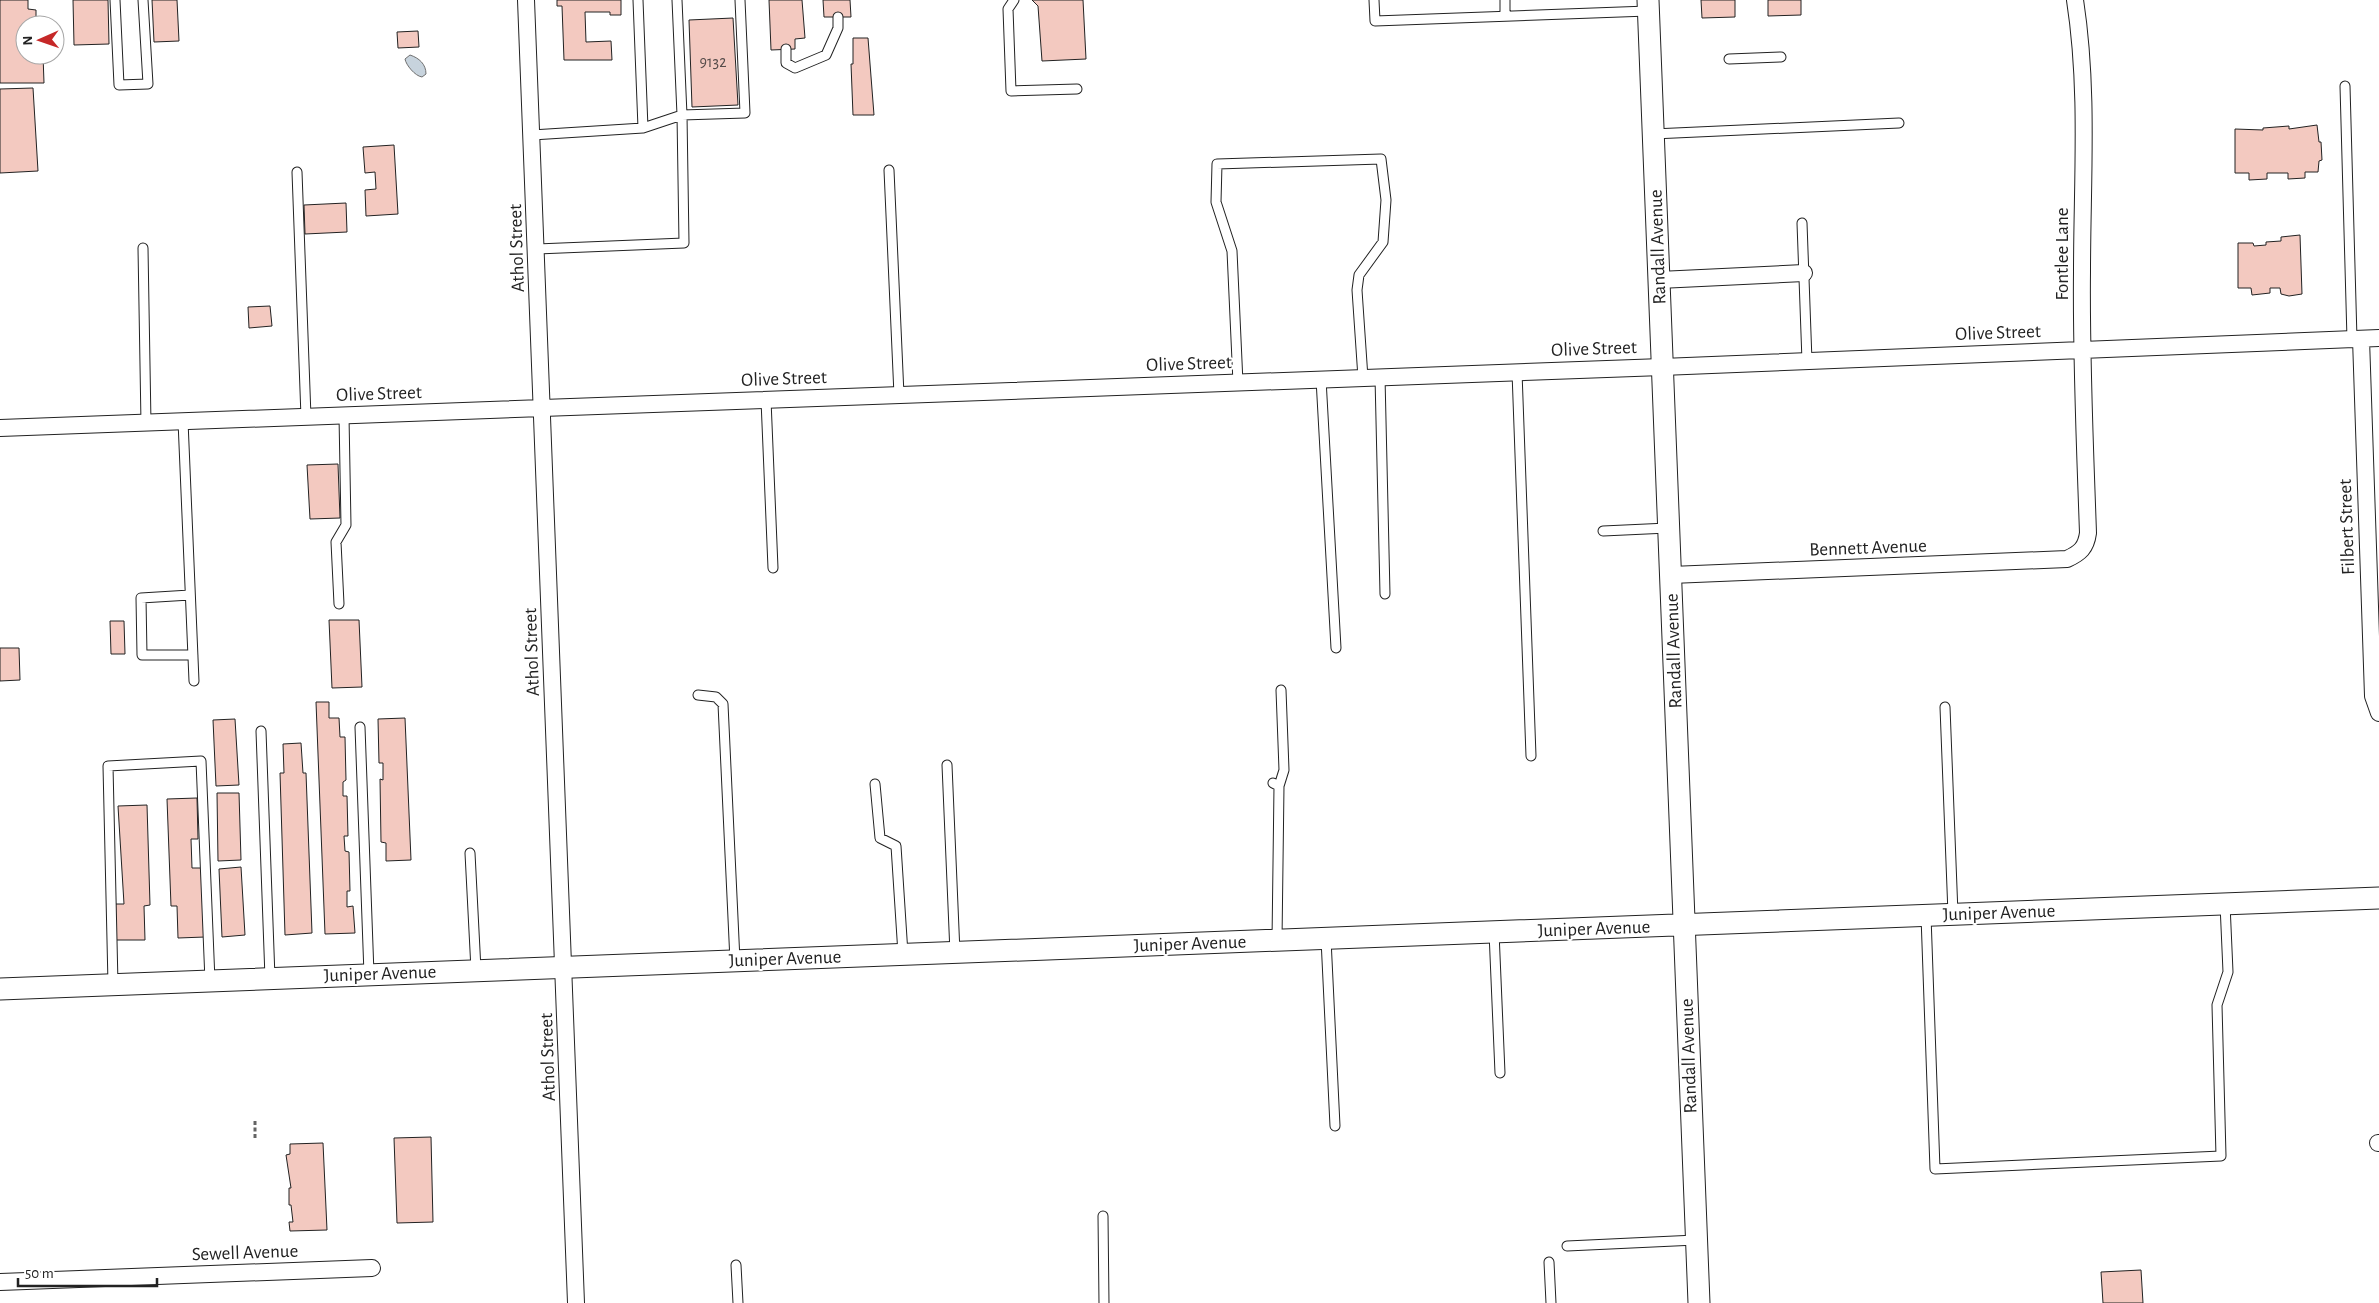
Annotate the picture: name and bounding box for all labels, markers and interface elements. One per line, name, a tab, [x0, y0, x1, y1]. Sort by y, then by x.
north arrow	[15, 15, 65, 65]
text: N	[21, 35, 35, 46]
house number: 9132	[700, 54, 726, 70]
street label: Randall Avenue	[1646, 189, 1670, 305]
street label: Athol Street	[506, 203, 528, 293]
street label: Fontlee Lane	[2053, 208, 2072, 300]
street label: Olive Street	[1955, 322, 2041, 344]
street label: Olive Street	[1551, 338, 1637, 360]
street label: Olive Street	[1146, 353, 1232, 375]
street label: Olive Street	[741, 368, 827, 390]
street label: Olive Street	[336, 383, 422, 405]
street label: Filbert Street	[2336, 479, 2358, 575]
street label: Bennett Avenue	[1809, 536, 1927, 560]
street label: Randall Avenue	[1662, 593, 1686, 709]
street label: Athol Street	[521, 607, 543, 697]
street label: Juniper Avenue	[1942, 902, 2056, 924]
street label: Juniper Avenue	[1537, 918, 1651, 940]
street label: Juniper Avenue	[1133, 933, 1247, 955]
street label: Juniper Avenue	[728, 948, 842, 970]
street label: Juniper Avenue	[323, 963, 437, 985]
street label: Randall Avenue	[1677, 998, 1701, 1114]
street label: Athol Street	[537, 1012, 559, 1102]
street label: Sewell Avenue	[191, 1242, 299, 1264]
scale bar	[18, 1256, 156, 1288]
text: 50 m	[25, 1266, 54, 1281]

